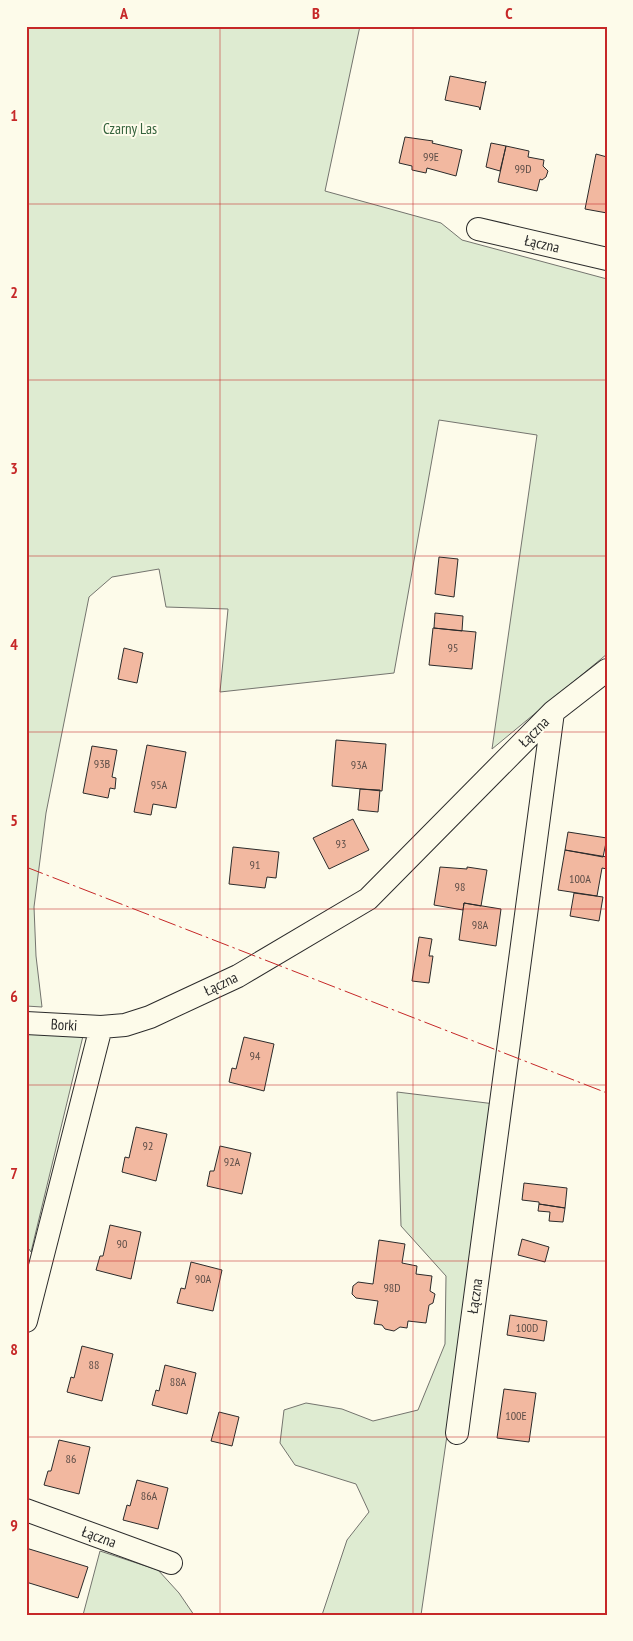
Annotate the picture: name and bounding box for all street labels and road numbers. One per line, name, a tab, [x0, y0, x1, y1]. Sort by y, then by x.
street label: Łączna	[523, 230, 561, 257]
street label: Łączna	[514, 712, 553, 751]
street label: Łączna	[201, 967, 241, 1000]
street label: Borki	[50, 1014, 78, 1035]
street label: Łączna	[463, 1277, 486, 1315]
street label: Łączna	[79, 1522, 119, 1551]

